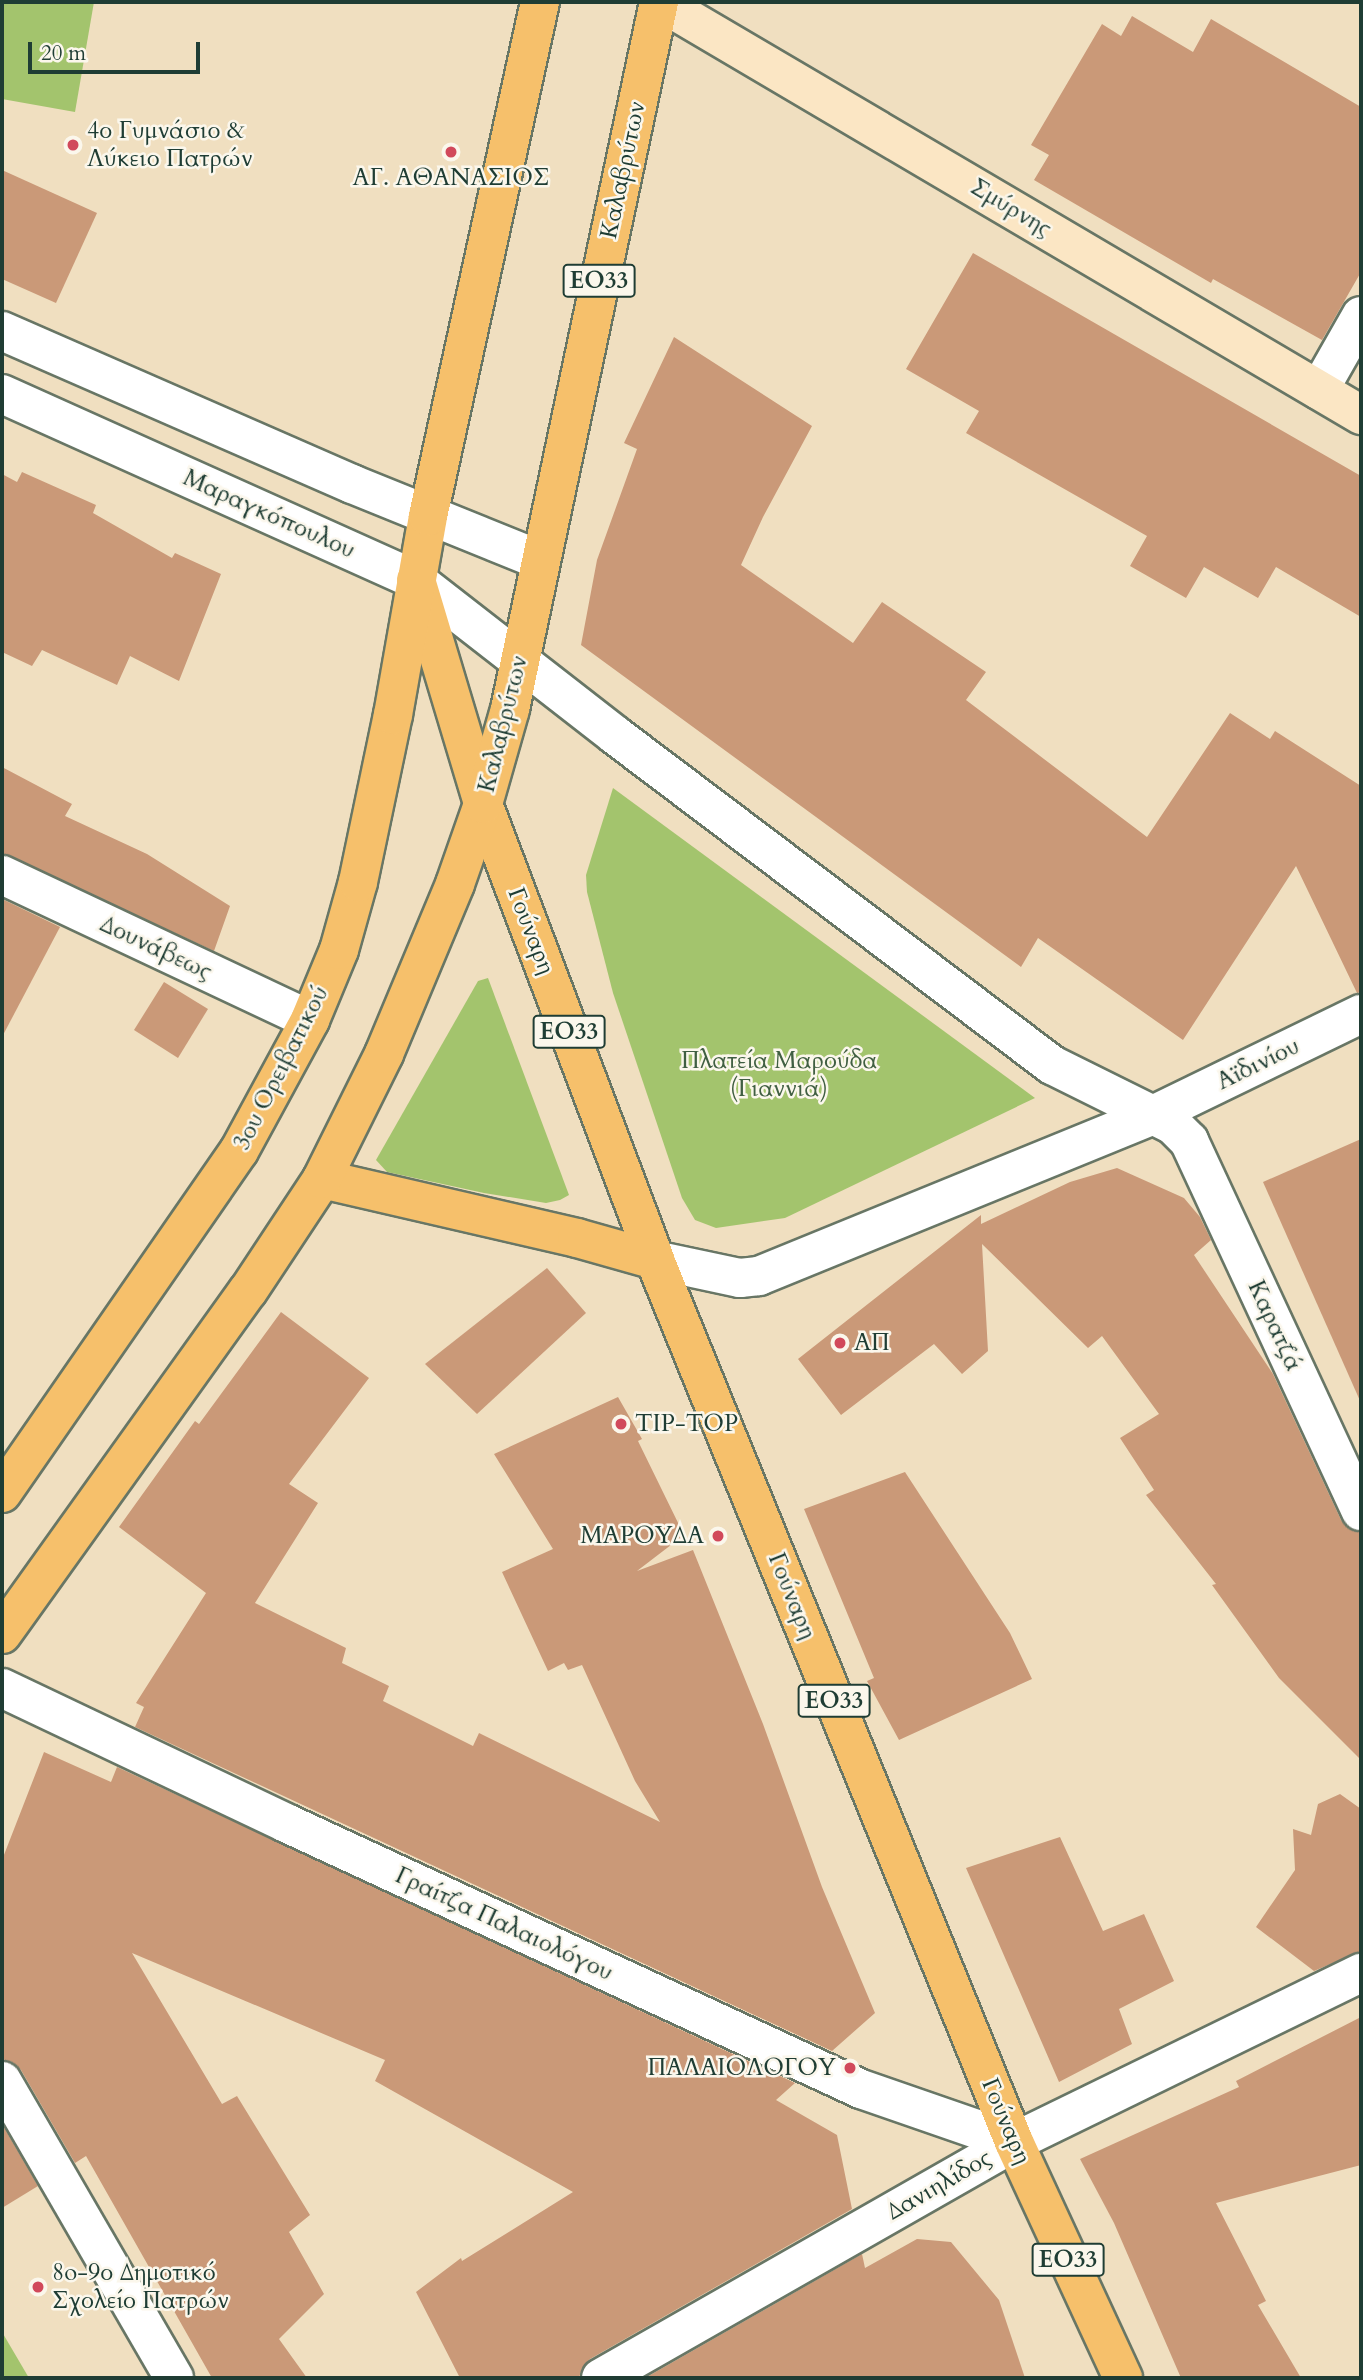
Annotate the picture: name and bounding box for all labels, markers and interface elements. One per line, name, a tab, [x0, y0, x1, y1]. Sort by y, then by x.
scale bar	[32, 28, 203, 72]
text: 20 m	[41, 39, 86, 68]
street label: Καλαβρύτων	[594, 99, 652, 241]
place label: 4ο Γυμνάσιο & Λύκειο Πατρών	[87, 117, 253, 173]
marker: 4ο Γυμνάσιο & Λύκειο Πατρών	[65, 137, 81, 153]
marker: ΑΓ. ΑΘΑΝΑΣΙΟΣ	[443, 144, 459, 160]
place label: ΑΓ. ΑΘΑΝΑΣΙΟΣ	[353, 164, 549, 192]
street label: Σμύρνης	[965, 173, 1057, 243]
road number: ΕΟ33	[562, 262, 636, 300]
street label: Μαραγκόπουλου	[179, 463, 359, 565]
street label: Καλαβρύτων	[472, 653, 534, 795]
street label: Γούναρη	[501, 884, 561, 978]
street label: Δουνάβεως	[95, 910, 217, 986]
street label: 3ου Ορειβατικού	[227, 981, 335, 1155]
road number: ΕΟ33	[532, 1012, 606, 1051]
street label: Αϊδινίου	[1212, 1032, 1304, 1096]
park label: Πλατεία Μαρούδα (Γιαννιά)	[681, 1047, 877, 1103]
street label: Καρατζά	[1241, 1276, 1309, 1376]
place label: ΑΠ	[854, 1329, 890, 1357]
marker: ΑΠ	[832, 1335, 848, 1351]
place label: TIP-TOP	[635, 1410, 738, 1438]
marker: TIP-TOP	[613, 1416, 629, 1432]
place label: ΜΑΡΟΥΔΑ	[580, 1522, 704, 1550]
marker: ΜΑΡΟΥΔΑ	[710, 1528, 726, 1544]
street label: Γούναρη	[762, 1549, 822, 1643]
road number: ΕΟ33	[797, 1682, 871, 1720]
street label: Γραίτζα Παλαιολόγου	[391, 1861, 617, 1987]
place label: ΠΑΛΑΙΟΛΟΓΟΥ	[647, 2054, 836, 2082]
marker: ΠΑΛΑΙΟΛΟΓΟΥ	[842, 2060, 858, 2076]
street label: Γούναρη	[975, 2074, 1037, 2168]
street label: Δανιηλίδος	[881, 2143, 997, 2227]
road number: ΕΟ33	[1031, 2240, 1105, 2280]
place label: 8o-9ο Δημοτικό Σχολείο Πατρών	[52, 2259, 229, 2315]
marker: 8o-9ο Δημοτικό Σχολείο Πατρών	[30, 2279, 46, 2295]

